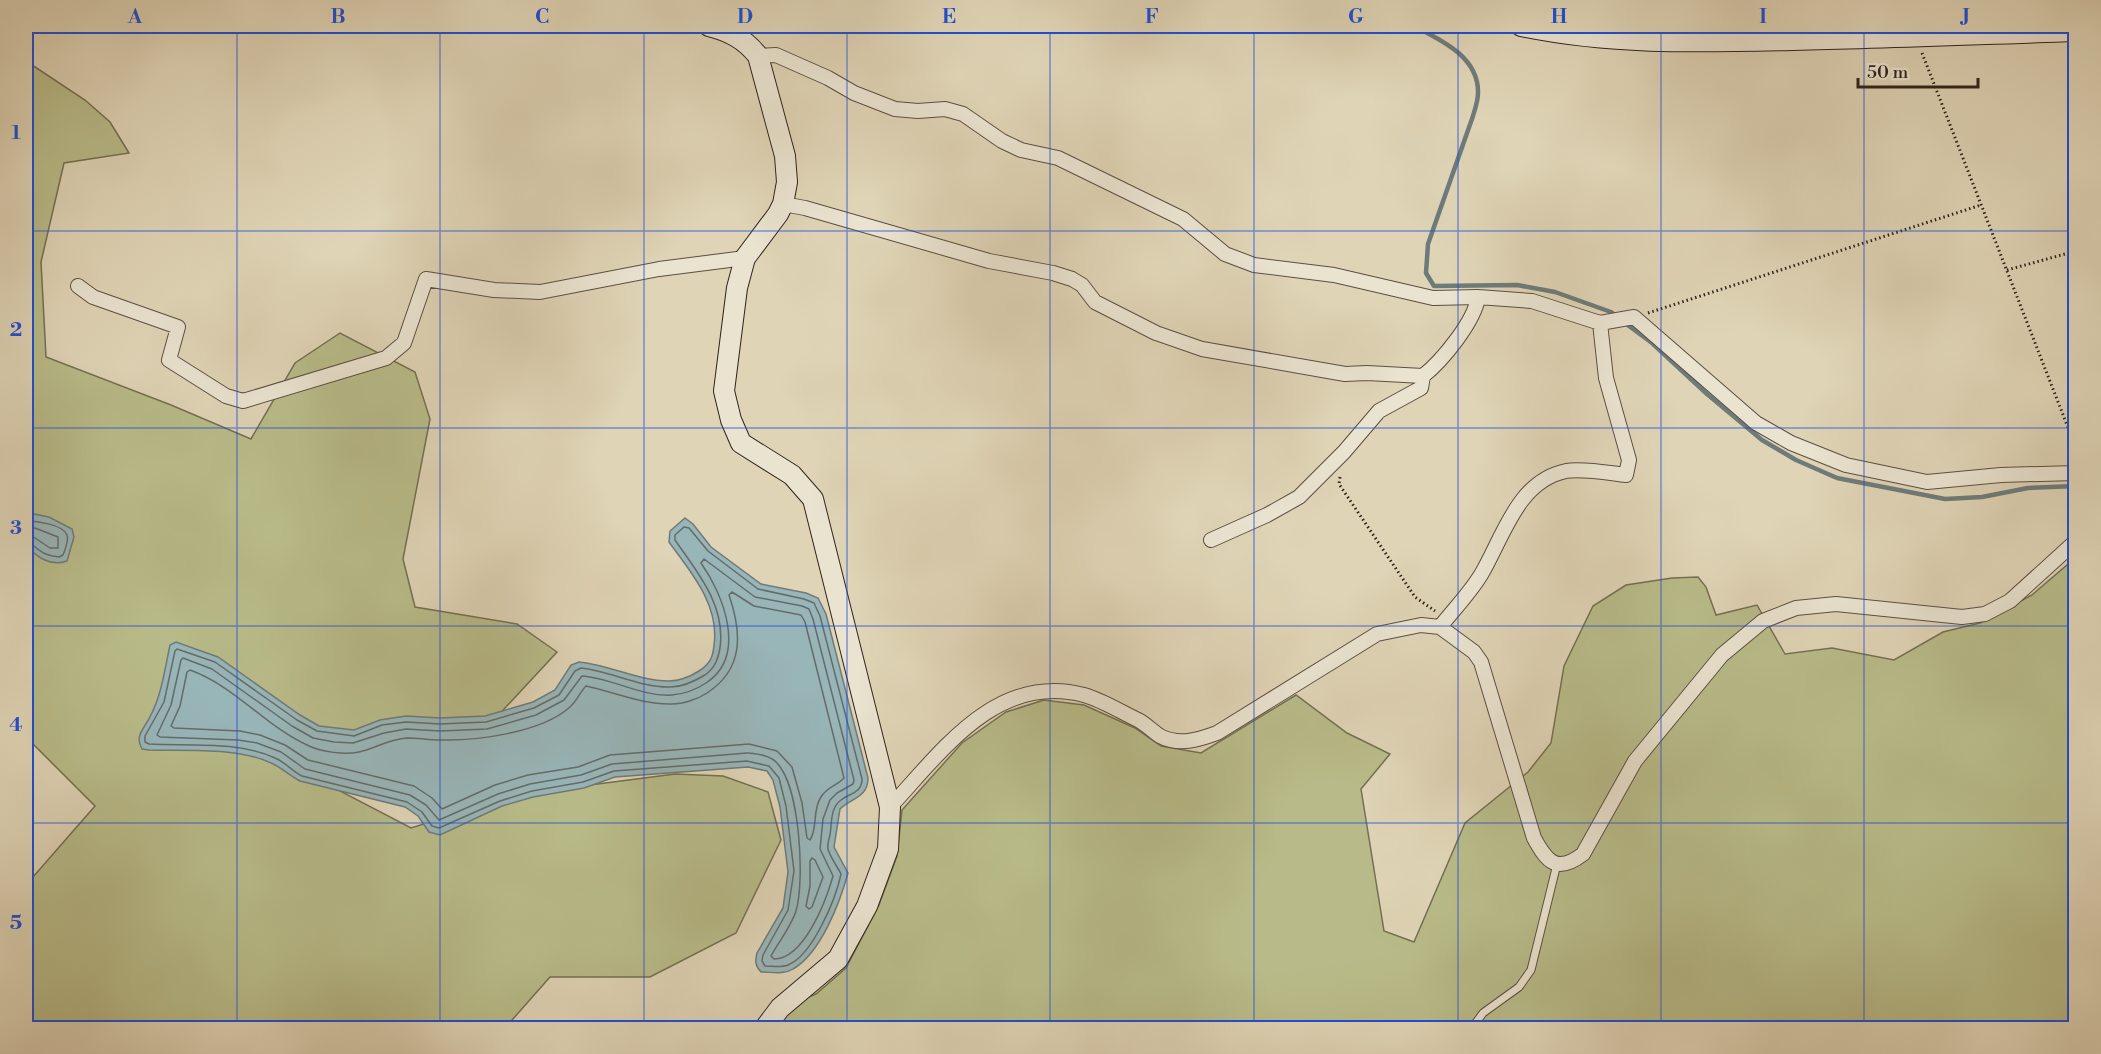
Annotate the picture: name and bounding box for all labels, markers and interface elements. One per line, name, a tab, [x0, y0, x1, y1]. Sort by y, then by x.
text: A	[127, 5, 143, 30]
text: B	[330, 5, 346, 30]
text: C	[535, 5, 549, 30]
text: D	[737, 5, 753, 30]
text: E	[942, 5, 956, 30]
text: F	[1145, 5, 1159, 30]
text: G	[1348, 5, 1364, 30]
text: H	[1551, 5, 1568, 30]
text: I	[1759, 5, 1767, 30]
text: J	[1959, 5, 1970, 30]
scale bar	[1858, 51, 1978, 89]
text: 50 m	[1867, 61, 1909, 84]
text: 1	[11, 121, 21, 146]
text: 2	[10, 318, 22, 343]
text: 3	[10, 516, 22, 541]
text: 4	[9, 713, 23, 738]
text: 5	[10, 911, 22, 936]

